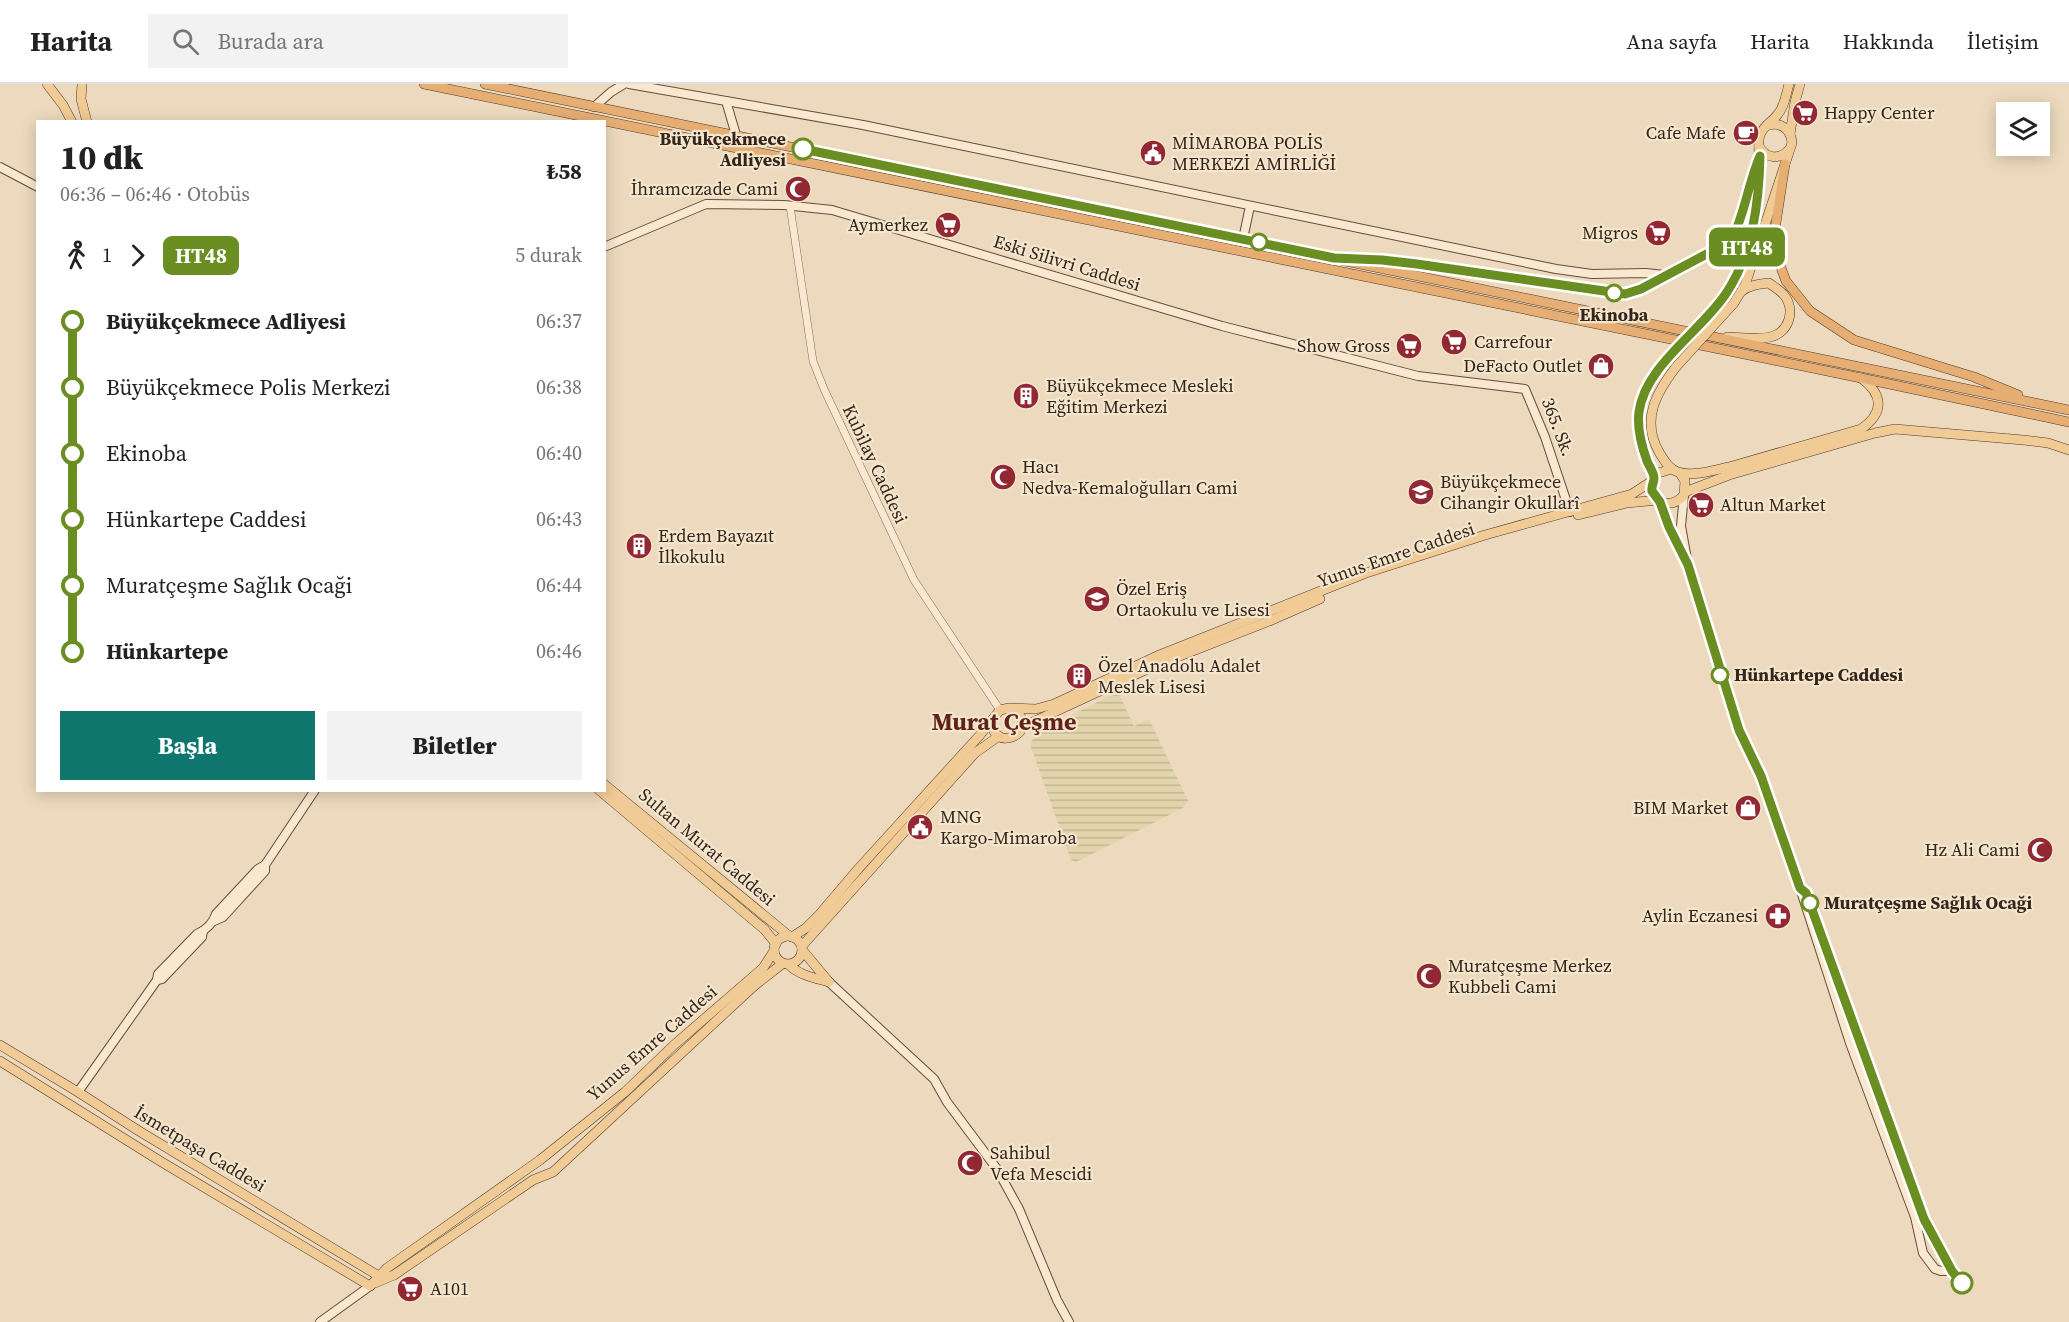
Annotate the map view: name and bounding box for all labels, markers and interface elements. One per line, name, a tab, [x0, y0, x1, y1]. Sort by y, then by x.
search box	[148, 14, 568, 68]
text: Harita	[30, 22, 112, 60]
icon: search	[169, 25, 202, 58]
text: Burada ara	[217, 26, 324, 56]
text: Ana sayfa	[1627, 27, 1717, 56]
text: Harita	[1750, 27, 1810, 56]
text: Hakkında	[1843, 27, 1934, 56]
text: İletişim	[1967, 27, 2039, 56]
supermarket icon: Happy Center	[1790, 98, 1820, 128]
place label: Happy Center	[1824, 100, 1935, 125]
map controls	[1996, 102, 2050, 156]
button: layers	[1996, 102, 2050, 156]
cafe icon: Cafe Mafe	[1731, 118, 1761, 148]
place label: Cafe Mafe	[1646, 120, 1726, 145]
place label: Büyükçekmece Adliyesi	[660, 126, 786, 172]
place label: MİMAROBA POLİS MERKEZİ AMİRLİĞİ	[1172, 130, 1336, 176]
text: 10 dk	[60, 135, 143, 180]
marker: Büyükçekmece Adliyesi	[792, 138, 814, 160]
public building icon: MİMAROBA POLİS MERKEZİ AMİRLİĞİ	[1138, 138, 1168, 168]
text: ₺58	[546, 156, 582, 186]
mosque icon: İhramcızade Cami	[783, 174, 813, 204]
place label: İhramcızade Cami	[631, 176, 778, 201]
text: 06:36 – 06:46 · Otobüs	[60, 180, 250, 208]
supermarket icon: Aymerkez	[933, 210, 963, 240]
place label: Aymerkez	[848, 212, 928, 237]
supermarket icon: Migros	[1643, 218, 1673, 248]
place label: Migros	[1582, 220, 1638, 245]
street label: Eski Silivri Caddesi	[991, 228, 1144, 297]
line badge: HT48	[1705, 228, 1789, 266]
unlabelled marker	[1250, 233, 1268, 251]
text: HT48	[1721, 233, 1773, 262]
icon: walk	[60, 239, 93, 272]
icon: forward	[121, 239, 154, 272]
text: 1	[102, 241, 112, 269]
text: HT48	[175, 241, 227, 270]
text: 5 durak	[515, 241, 582, 269]
marker: Ekinoba	[1605, 284, 1623, 302]
place label: Ekinoba	[1580, 302, 1649, 327]
text: Büyükçekmece Adliyesi	[106, 306, 346, 336]
text: 06:37	[536, 307, 582, 335]
supermarket icon: Carrefour	[1439, 327, 1469, 357]
place label: Carrefour	[1474, 329, 1553, 354]
supermarket icon: Show Gross	[1394, 331, 1424, 361]
place label: Show Gross	[1297, 333, 1390, 358]
shop icon: DeFacto Outlet	[1586, 351, 1616, 381]
place label: DeFacto Outlet	[1463, 353, 1582, 378]
text: Büyükçekmece Polis Merkezi	[106, 372, 391, 402]
text: 06:38	[536, 373, 582, 401]
place label: Büyükçekmece Mesleki Eğitim Merkezi	[1046, 373, 1234, 419]
building icon: Büyükçekmece Mesleki Eğitim Merkezi	[1011, 381, 1041, 411]
street label: 365. Sk.	[1536, 394, 1581, 460]
street label: Kubilay Caddesi	[837, 400, 914, 527]
text: Ekinoba	[106, 438, 187, 468]
text: 06:40	[536, 439, 582, 467]
place label: Hacı Nedva-Kemaloğulları Cami	[1022, 454, 1238, 500]
mosque icon: Hacı Nedva-Kemaloğulları Cami	[988, 462, 1018, 492]
place label: Büyükçekmece Cihangir Okullarî	[1440, 469, 1580, 515]
school or university icon: Büyükçekmece Cihangir Okullarî	[1406, 477, 1436, 507]
supermarket icon: Altun Market	[1686, 490, 1716, 520]
place label: Altun Market	[1720, 492, 1826, 517]
text: Hünkartepe Caddesi	[106, 504, 307, 534]
text: 06:43	[536, 505, 582, 533]
street label: Yunus Emre Caddesi	[1314, 516, 1478, 593]
place label: Erdem Bayazıt İlkokulu	[658, 523, 774, 569]
building icon: Erdem Bayazıt İlkokulu	[624, 531, 654, 561]
text: Muratçeşme Sağlık Ocaği	[106, 570, 352, 600]
text: 06:44	[536, 571, 582, 599]
place label: Özel Eriş Ortaokulu ve Lisesi	[1116, 576, 1270, 622]
school or university icon: Özel Eriş Ortaokulu ve Lisesi	[1082, 584, 1112, 614]
text: Hünkartepe	[106, 636, 228, 666]
text: 06:46	[536, 637, 582, 665]
place label: Özel Anadolu Adalet Meslek Lisesi	[1098, 653, 1261, 699]
building icon: Özel Anadolu Adalet Meslek Lisesi	[1064, 661, 1094, 691]
place label: Hünkartepe Caddesi	[1734, 662, 1903, 687]
marker: Hünkartepe Caddesi	[1711, 666, 1729, 684]
district label: Murat Çeşme	[932, 705, 1076, 738]
button: Başla	[60, 711, 315, 780]
button: Biletler	[327, 711, 582, 780]
street label: Sultan Murat Caddesi	[634, 782, 781, 911]
shop icon: BIM Market	[1733, 793, 1763, 823]
place label: BIM Market	[1633, 795, 1728, 820]
place label: MNG Kargo-Mimaroba	[940, 804, 1077, 850]
public building icon: MNG Kargo-Mimaroba	[905, 812, 935, 842]
mosque icon: Hz Ali Cami	[2025, 835, 2055, 865]
place label: Hz Ali Cami	[1925, 837, 2020, 862]
place label: Muratçeşme Sağlık Ocaği	[1824, 890, 2033, 915]
marker: Muratçeşme Sağlık Ocaği	[1801, 894, 1819, 912]
pharmacy icon: Aylin Eczanesi	[1763, 901, 1793, 931]
place label: Aylin Eczanesi	[1642, 903, 1758, 928]
place label: Muratçeşme Merkez Kubbeli Cami	[1448, 953, 1612, 999]
mosque icon: Muratçeşme Merkez Kubbeli Cami	[1414, 961, 1444, 991]
street label: Yunus Emre Caddesi	[581, 979, 722, 1106]
street label: İsmetpaşa Caddesi	[130, 1099, 271, 1198]
place label: Sahibul Vefa Mescidi	[990, 1140, 1092, 1186]
mosque icon: Sahibul Vefa Mescidi	[955, 1148, 985, 1178]
unlabelled marker	[1951, 1272, 1973, 1294]
supermarket icon: A101	[395, 1274, 425, 1304]
place label: A101	[430, 1276, 469, 1301]

